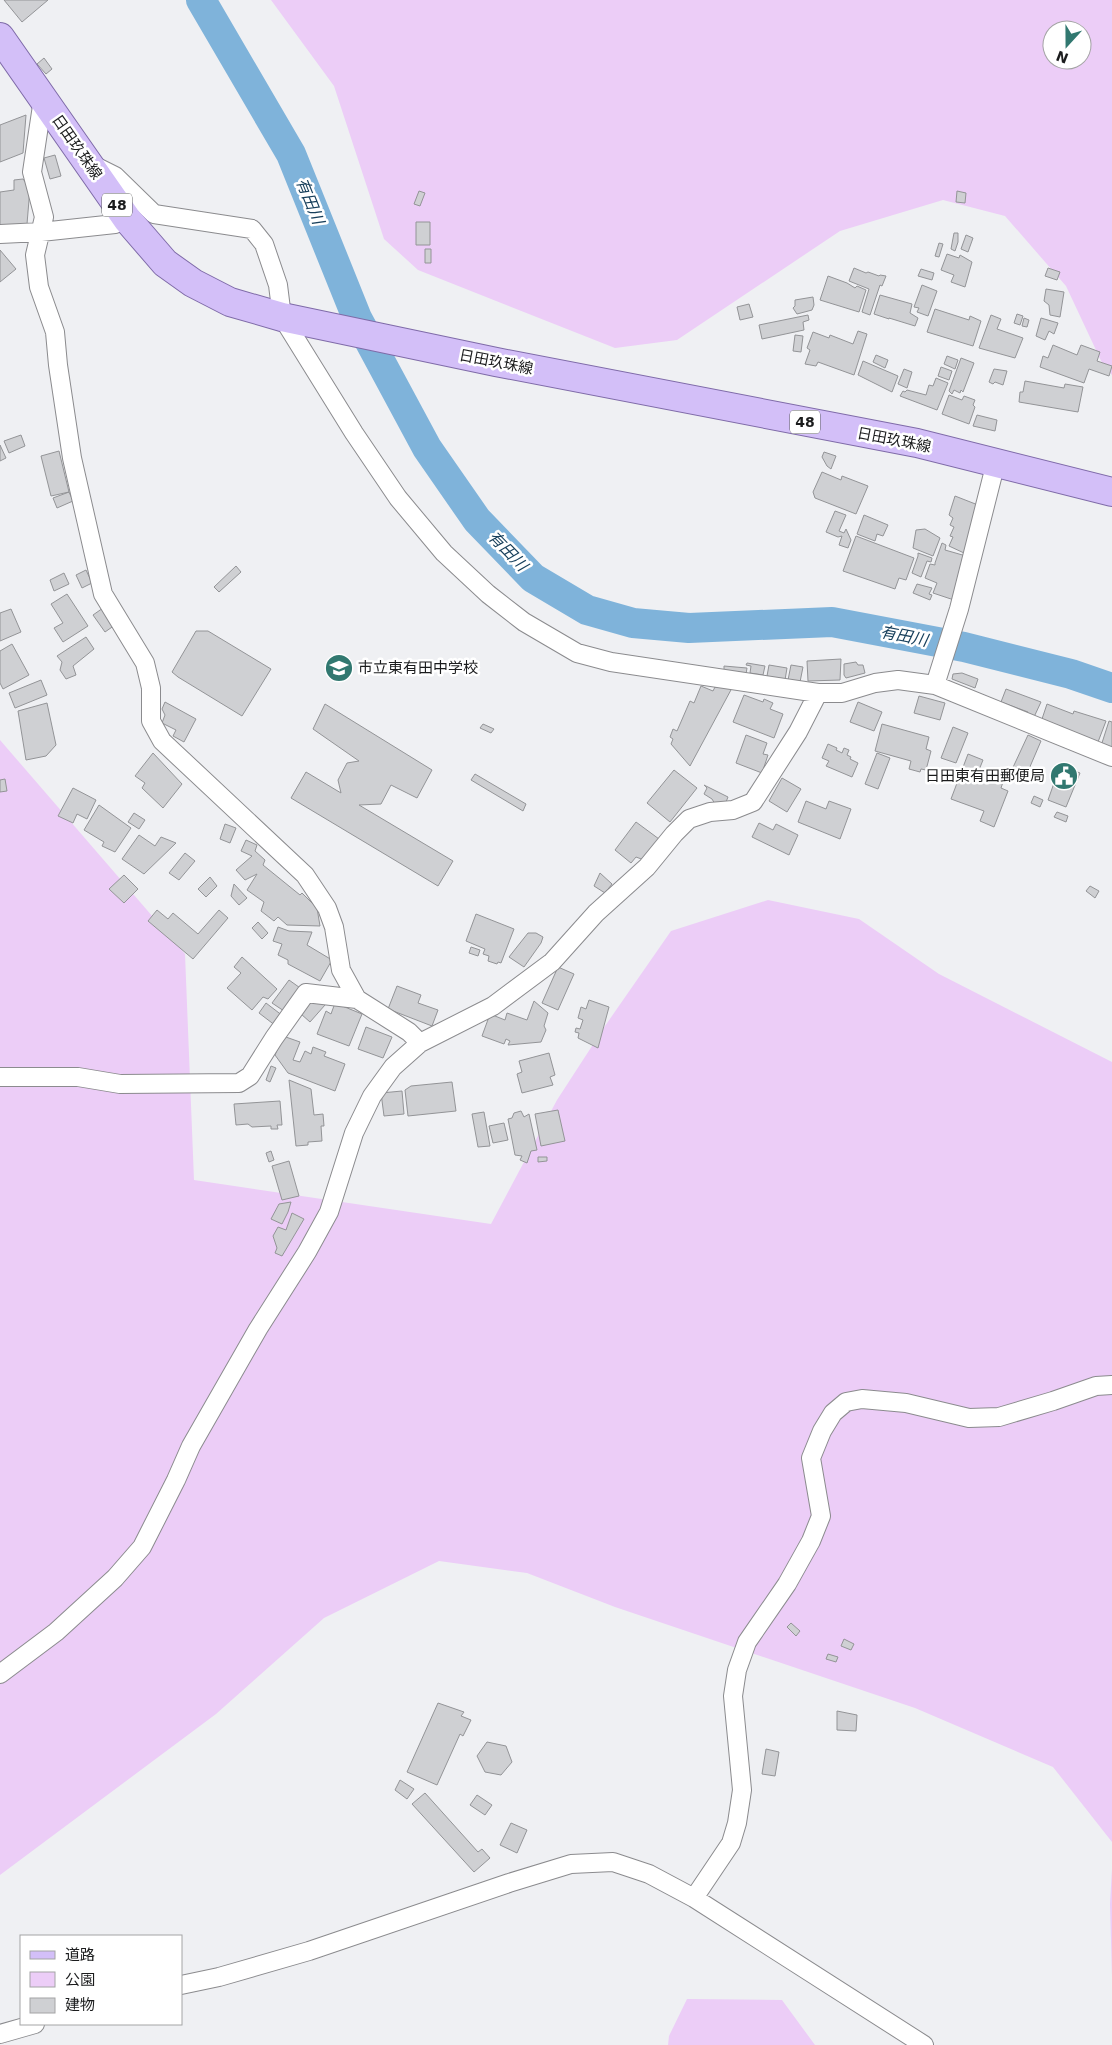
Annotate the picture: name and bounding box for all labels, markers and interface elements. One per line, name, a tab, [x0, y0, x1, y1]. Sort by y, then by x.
north arrow	[1042, 20, 1092, 70]
text: N	[1054, 48, 1071, 67]
street label: 日田玖珠線	[48, 111, 106, 183]
water label: 有田川	[292, 175, 329, 229]
road number: 48	[102, 194, 132, 216]
street label: 日田玖珠線	[457, 346, 535, 378]
road number: 48	[790, 411, 820, 434]
street label: 日田玖珠線	[855, 424, 933, 456]
water label: 有田川	[484, 527, 533, 576]
water label: 有田川	[879, 622, 931, 650]
school or university icon: 市立東有田中学校	[324, 653, 354, 683]
place label: 市立東有田中学校	[358, 659, 478, 677]
public building icon: 日田東有田郵便局	[1049, 761, 1079, 791]
place label: 日田東有田郵便局	[925, 767, 1045, 785]
legend	[20, 1935, 182, 2025]
text: 道路	[65, 1946, 95, 1964]
text: 公園	[65, 1971, 95, 1989]
text: 建物	[65, 1996, 95, 2014]

